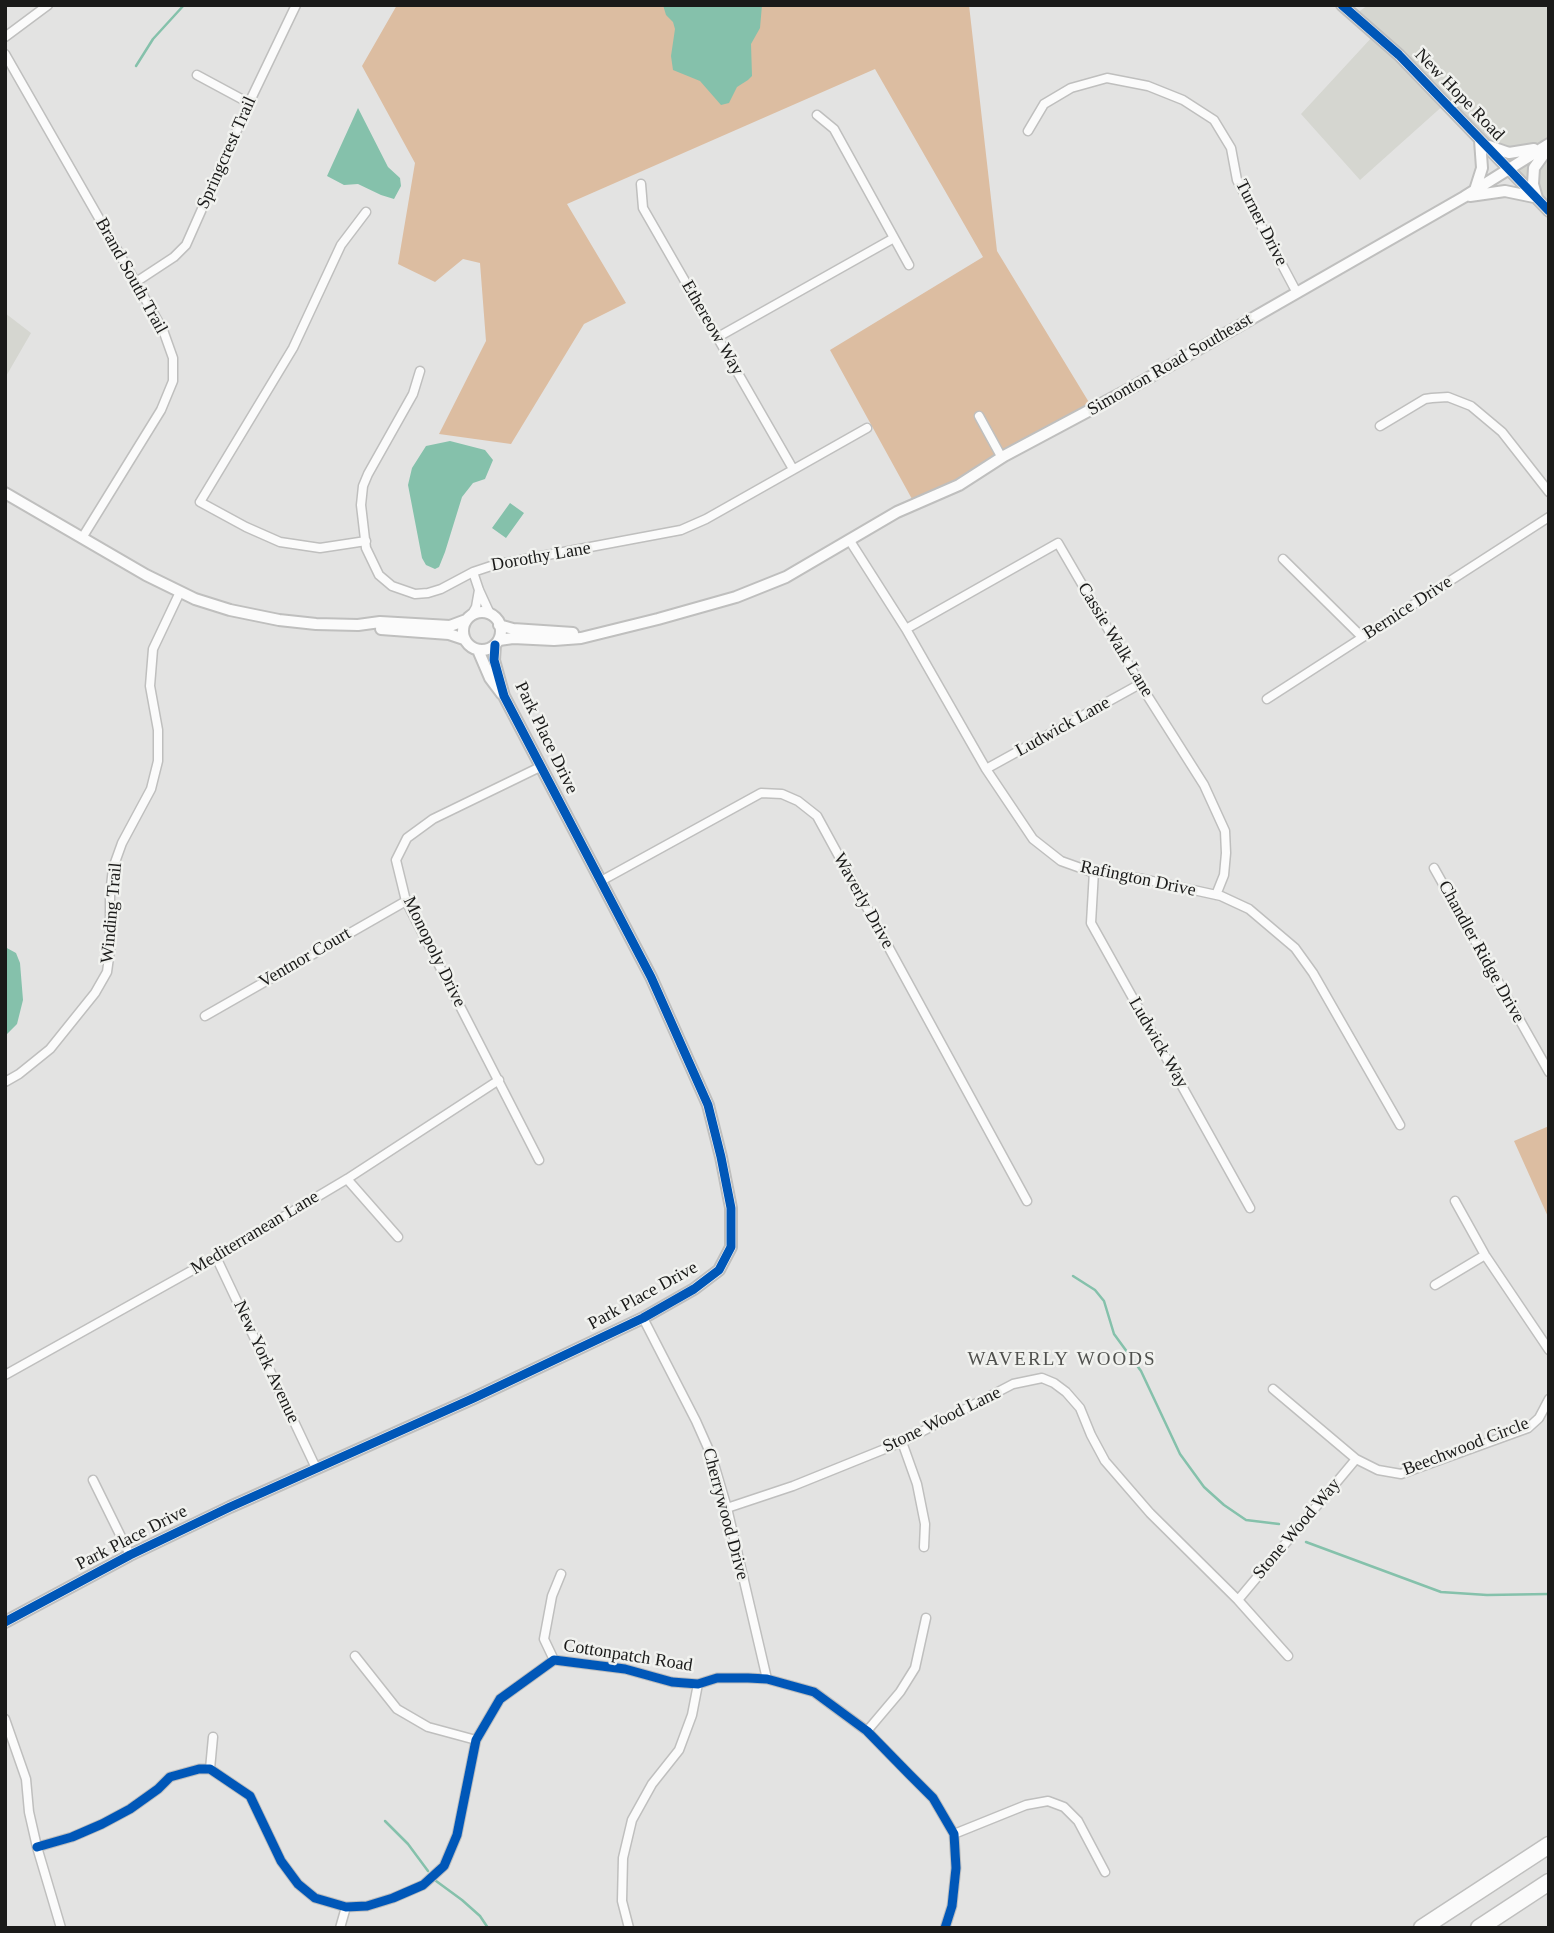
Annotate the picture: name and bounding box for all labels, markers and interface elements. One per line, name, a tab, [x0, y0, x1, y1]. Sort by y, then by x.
street label: New Hope Road	[1410, 44, 1508, 146]
street label: Springcrest Trail	[193, 93, 261, 213]
street label: Turner Drive	[1230, 176, 1292, 270]
street label: Brand South Trail	[90, 214, 172, 338]
street label: Ethereow Way	[676, 277, 748, 379]
street label: Simonton Road Southeast	[1084, 309, 1256, 421]
street label: Dorothy Lane	[490, 538, 592, 576]
street label: Bernice Drive	[1360, 571, 1456, 645]
street label: Cassie Walk Lane	[1072, 579, 1158, 701]
street label: Park Place Drive	[510, 678, 582, 798]
street label: Ludwick Lane	[1012, 692, 1114, 762]
street label: Waverly Drive	[828, 849, 898, 953]
street label: Rafington Drive	[1078, 856, 1198, 902]
street label: Winding Trail	[97, 862, 127, 964]
street label: Chandler Ridge Drive	[1433, 877, 1529, 1027]
street label: Monopoly Drive	[398, 893, 470, 1011]
street label: Ventnor Court	[255, 923, 355, 993]
street label: Ludwick Way	[1123, 994, 1193, 1092]
street label: Mediterranean Lane	[187, 1186, 323, 1280]
street label: Park Place Drive	[584, 1257, 702, 1335]
street label: New York Avenue	[228, 1297, 304, 1427]
district label: WAVERLY WOODS	[969, 1349, 1155, 1371]
street label: Stone Wood Lane	[880, 1382, 1004, 1458]
street label: Beechwood Circle	[1400, 1413, 1532, 1481]
street label: Cherrywood Drive	[697, 1446, 753, 1582]
street label: Stone Wood Way	[1249, 1474, 1345, 1584]
street label: Park Place Drive	[73, 1501, 191, 1575]
street label: Cottonpatch Road	[562, 1635, 694, 1677]

